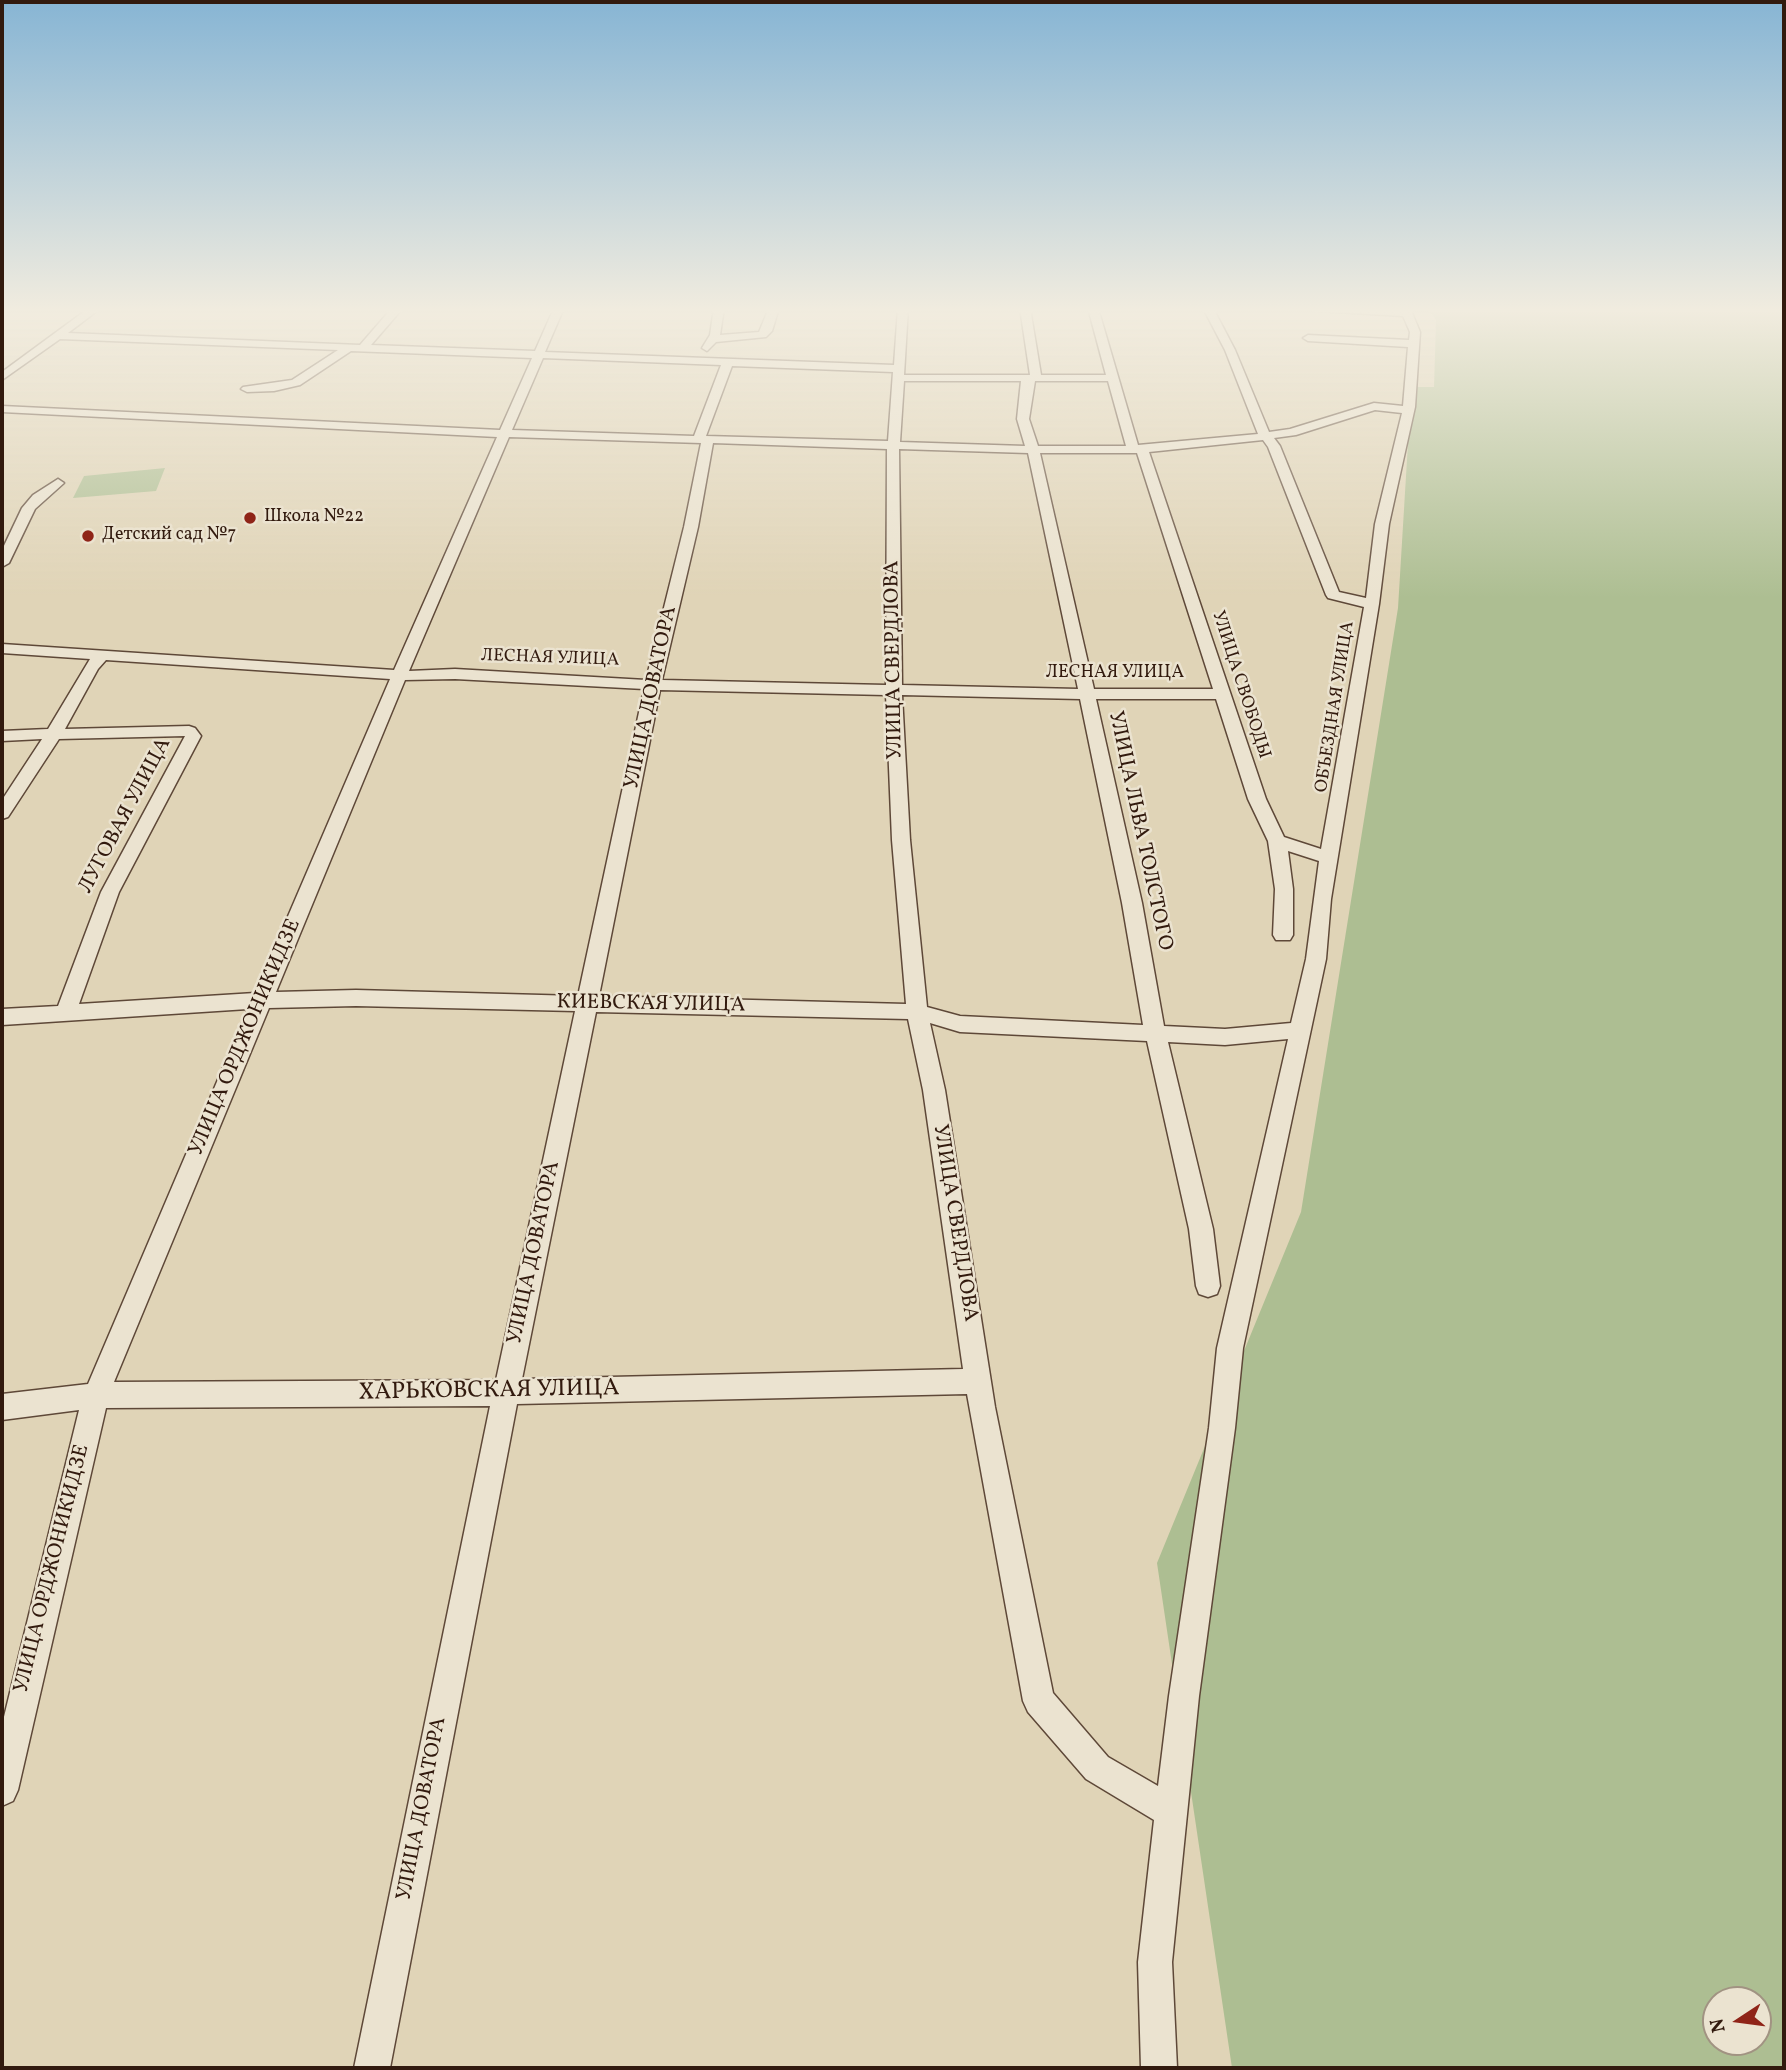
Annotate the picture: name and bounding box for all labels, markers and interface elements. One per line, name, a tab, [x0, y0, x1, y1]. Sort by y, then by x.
place label: Школа №22	[264, 507, 364, 529]
marker: Школа №22	[242, 510, 258, 526]
place label: Детский сад №7	[102, 525, 236, 547]
marker: Детский сад №7	[80, 528, 96, 544]
street label: УЛИЦА СВЕРДЛОВА	[881, 560, 909, 760]
street label: УЛИЦА ДОВАТОРА	[620, 604, 684, 792]
street label: УЛИЦА СВОБОДЫ	[1206, 608, 1274, 762]
street label: ОБЪЕЗДНАЯ УЛИЦА	[1312, 620, 1360, 794]
street label: ЛЕСНАЯ УЛИЦА	[480, 646, 620, 672]
street label: ЛЕСНАЯ УЛИЦА	[1046, 663, 1184, 685]
street label: УЛИЦА ЛЬВА ТОЛСТОГО	[1101, 709, 1177, 953]
street label: ЛУГОВАЯ УЛИЦА	[74, 734, 178, 898]
street label: УЛИЦА ОРДЖОНИКИДЗЕ	[185, 916, 307, 1160]
street label: КИЕВСКАЯ УЛИЦА	[556, 991, 746, 1019]
street label: УЛИЦА СВЕРДЛОВА	[926, 1123, 982, 1323]
street label: УЛИЦА ДОВАТОРА	[503, 1159, 567, 1347]
street label: ХАРЬКОВСКАЯ УЛИЦА	[358, 1375, 620, 1409]
street label: УЛИЦА ОРДЖОНИКИДЗЕ	[10, 1442, 96, 1696]
street label: УЛИЦА ДОВАТОРА	[393, 1715, 453, 1903]
north arrow	[1702, 1986, 1772, 2056]
text: N	[1704, 2016, 1733, 2035]

